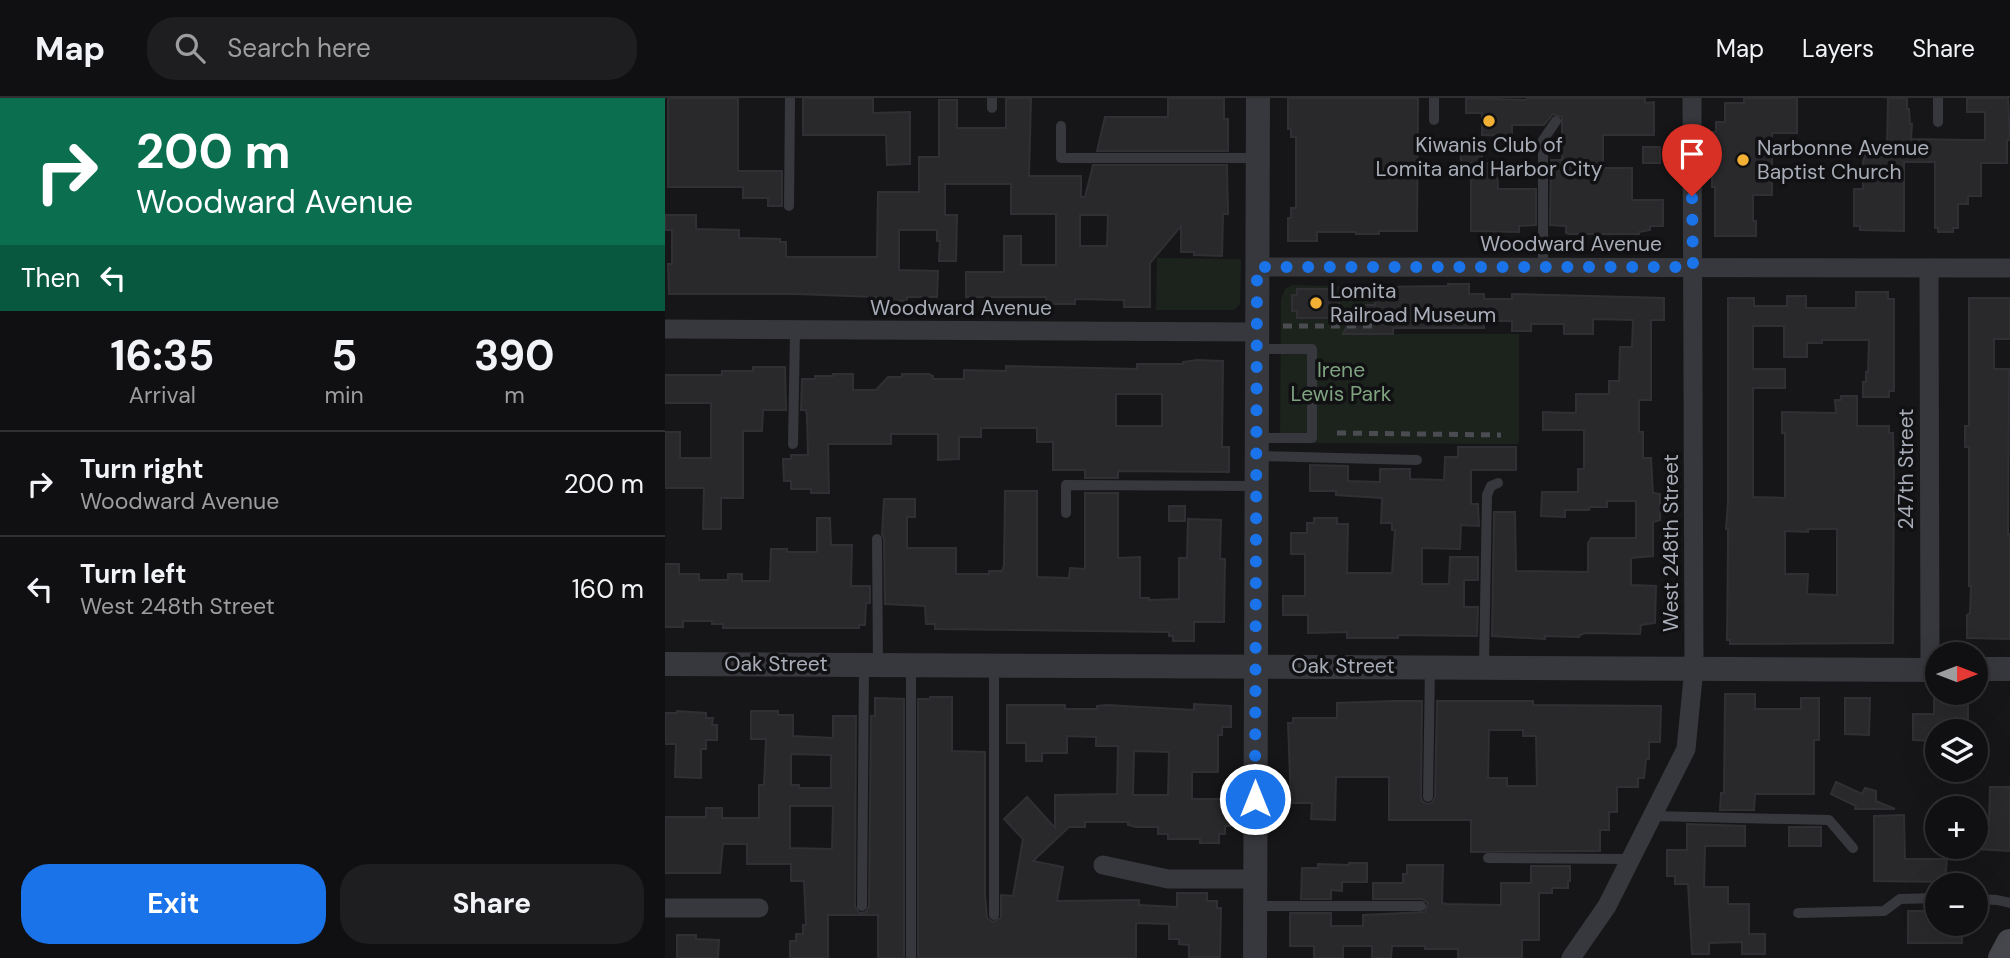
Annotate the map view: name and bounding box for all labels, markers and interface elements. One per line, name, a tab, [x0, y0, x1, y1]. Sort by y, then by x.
search box	[147, 17, 637, 80]
text: Map	[35, 27, 105, 70]
icon: search	[171, 29, 209, 67]
text: Search here	[227, 31, 371, 65]
text: Map	[1716, 33, 1764, 64]
text: Layers	[1802, 33, 1874, 64]
text: Share	[1912, 33, 1975, 64]
marker: Kiwanis Club of Lomita and Harbor City	[1481, 113, 1497, 129]
text: 200 m	[136, 119, 291, 183]
pin	[1662, 124, 1722, 196]
icon: right	[21, 126, 112, 217]
place label: Kiwanis Club of Lomita and Harbor City	[1376, 131, 1603, 183]
place label: Narbonne Avenue Baptist Church	[1757, 134, 1929, 186]
icon: arrive	[1673, 135, 1711, 173]
marker: Narbonne Avenue Baptist Church	[1735, 152, 1751, 168]
text: Woodward Avenue	[136, 181, 413, 223]
street label: Woodward Avenue	[1480, 230, 1662, 258]
icon: left	[94, 259, 132, 297]
text: Then	[21, 261, 80, 295]
place label: Lomita Railroad Museum	[1330, 277, 1496, 329]
street label: Woodward Avenue	[870, 294, 1052, 322]
marker: Lomita Railroad Museum	[1308, 295, 1324, 311]
text: 16:35	[110, 328, 214, 383]
text: 5	[331, 328, 357, 383]
text: 390	[474, 328, 555, 383]
park label: Irene Lewis Park	[1291, 356, 1392, 408]
text: Arrival	[129, 380, 196, 410]
text: min	[325, 380, 364, 410]
text: m	[504, 380, 525, 410]
street label: 247th Street	[1892, 408, 1920, 530]
text: Turn right	[80, 452, 204, 486]
street label: West 248th Street	[1657, 454, 1685, 632]
icon: right	[21, 465, 59, 503]
text: 200 m	[564, 467, 644, 501]
text: Woodward Avenue	[80, 486, 279, 516]
text: Turn left	[80, 557, 187, 591]
icon: left	[21, 570, 59, 608]
text: 160 m	[572, 572, 644, 606]
text: West 248th Street	[80, 591, 275, 621]
north arrow	[1925, 642, 1988, 705]
map controls	[1925, 642, 1988, 936]
street label: Oak Street	[724, 650, 828, 678]
street label: Oak Street	[1291, 652, 1395, 680]
button: layers	[1925, 719, 1988, 782]
position arrow	[1218, 762, 1292, 836]
button: +	[1925, 796, 1988, 859]
button: Exit	[21, 864, 326, 944]
button: Share	[340, 864, 644, 944]
button: −	[1925, 873, 1988, 936]

